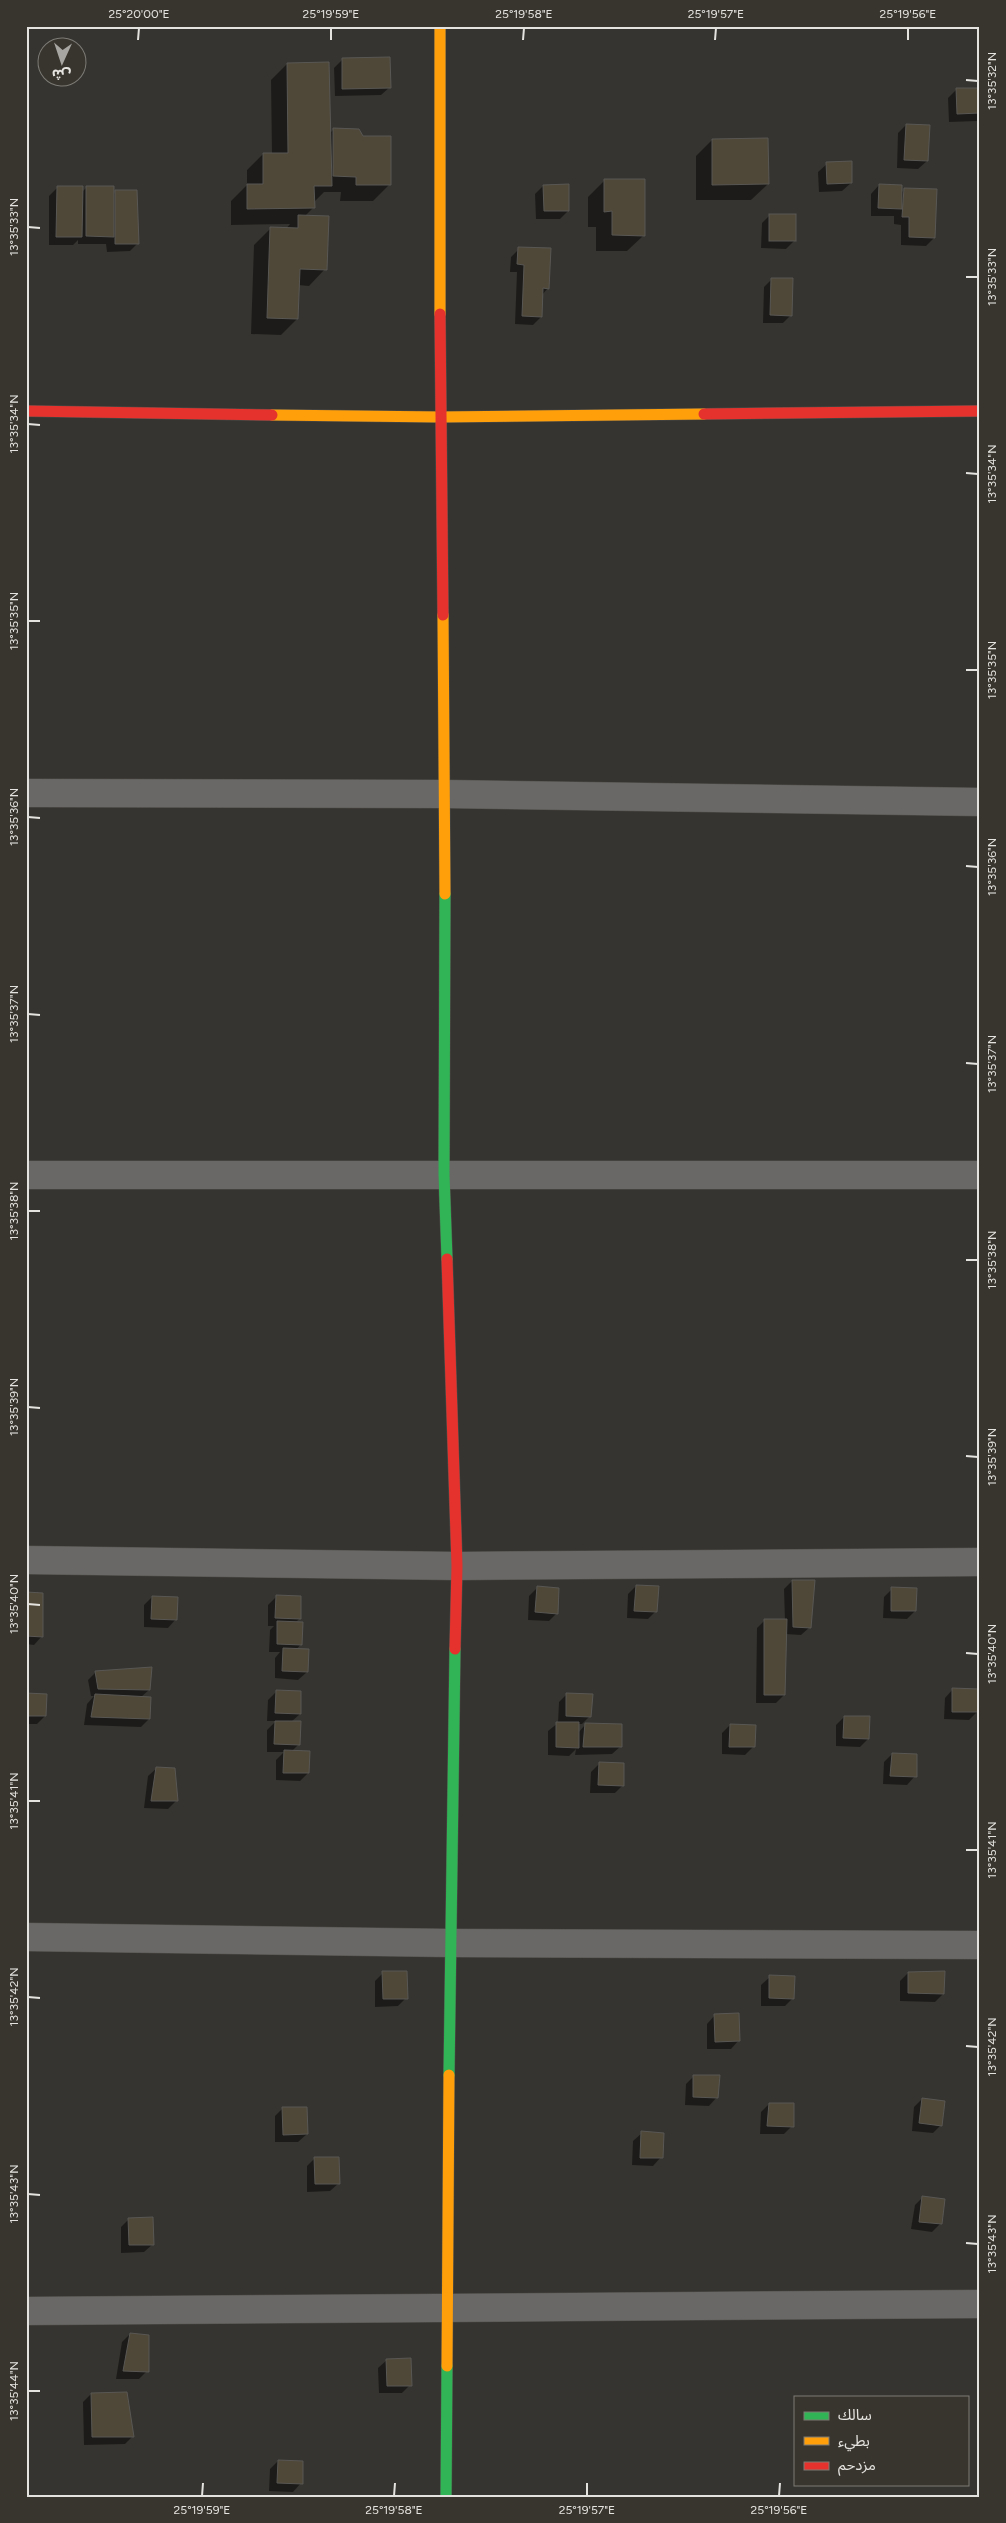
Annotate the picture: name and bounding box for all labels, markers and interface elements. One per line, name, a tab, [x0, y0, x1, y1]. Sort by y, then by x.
text: 25°20'00"E	[108, 7, 170, 21]
text: 25°19'59"E	[303, 7, 359, 21]
text: 25°19'58"E	[495, 7, 553, 21]
text: 25°19'57"E	[688, 7, 744, 21]
text: 25°19'56"E	[880, 7, 936, 21]
north arrow	[38, 38, 88, 88]
text: 13°35'32"N	[985, 52, 999, 110]
text: ش	[51, 65, 71, 83]
text: 13°35'33"N	[7, 198, 21, 256]
text: 13°35'33"N	[985, 248, 999, 306]
text: 13°35'34"N	[7, 395, 21, 453]
text: 13°35'34"N	[985, 445, 999, 503]
text: 13°35'35"N	[7, 592, 21, 650]
text: 13°35'35"N	[985, 641, 999, 699]
text: 13°35'36"N	[7, 788, 21, 846]
text: 13°35'36"N	[985, 838, 999, 896]
text: 13°35'37"N	[7, 985, 21, 1043]
text: 13°35'37"N	[985, 1035, 999, 1093]
text: 13°35'38"N	[7, 1182, 21, 1240]
text: 13°35'38"N	[985, 1231, 999, 1289]
text: 13°35'39"N	[7, 1378, 21, 1436]
text: 13°35'39"N	[985, 1428, 999, 1486]
text: 13°35'40"N	[7, 1574, 21, 1634]
text: 13°35'40"N	[985, 1624, 999, 1684]
text: 13°35'41"N	[7, 1772, 21, 1830]
text: 13°35'41"N	[985, 1821, 999, 1879]
text: 13°35'42"N	[7, 1967, 21, 2027]
text: 13°35'42"N	[985, 2017, 999, 2077]
text: 13°35'43"N	[7, 2165, 21, 2223]
text: 13°35'43"N	[985, 2215, 999, 2273]
text: 13°35'44"N	[7, 2361, 21, 2421]
legend	[794, 2396, 968, 2486]
text: سالك	[838, 2406, 872, 2424]
text: بطيء	[838, 2432, 870, 2452]
text: مزدحم	[838, 2456, 876, 2476]
text: 25°19'59"E	[174, 2503, 230, 2517]
text: 25°19'58"E	[365, 2503, 423, 2517]
text: 25°19'57"E	[559, 2503, 615, 2517]
text: 25°19'56"E	[751, 2503, 807, 2517]

